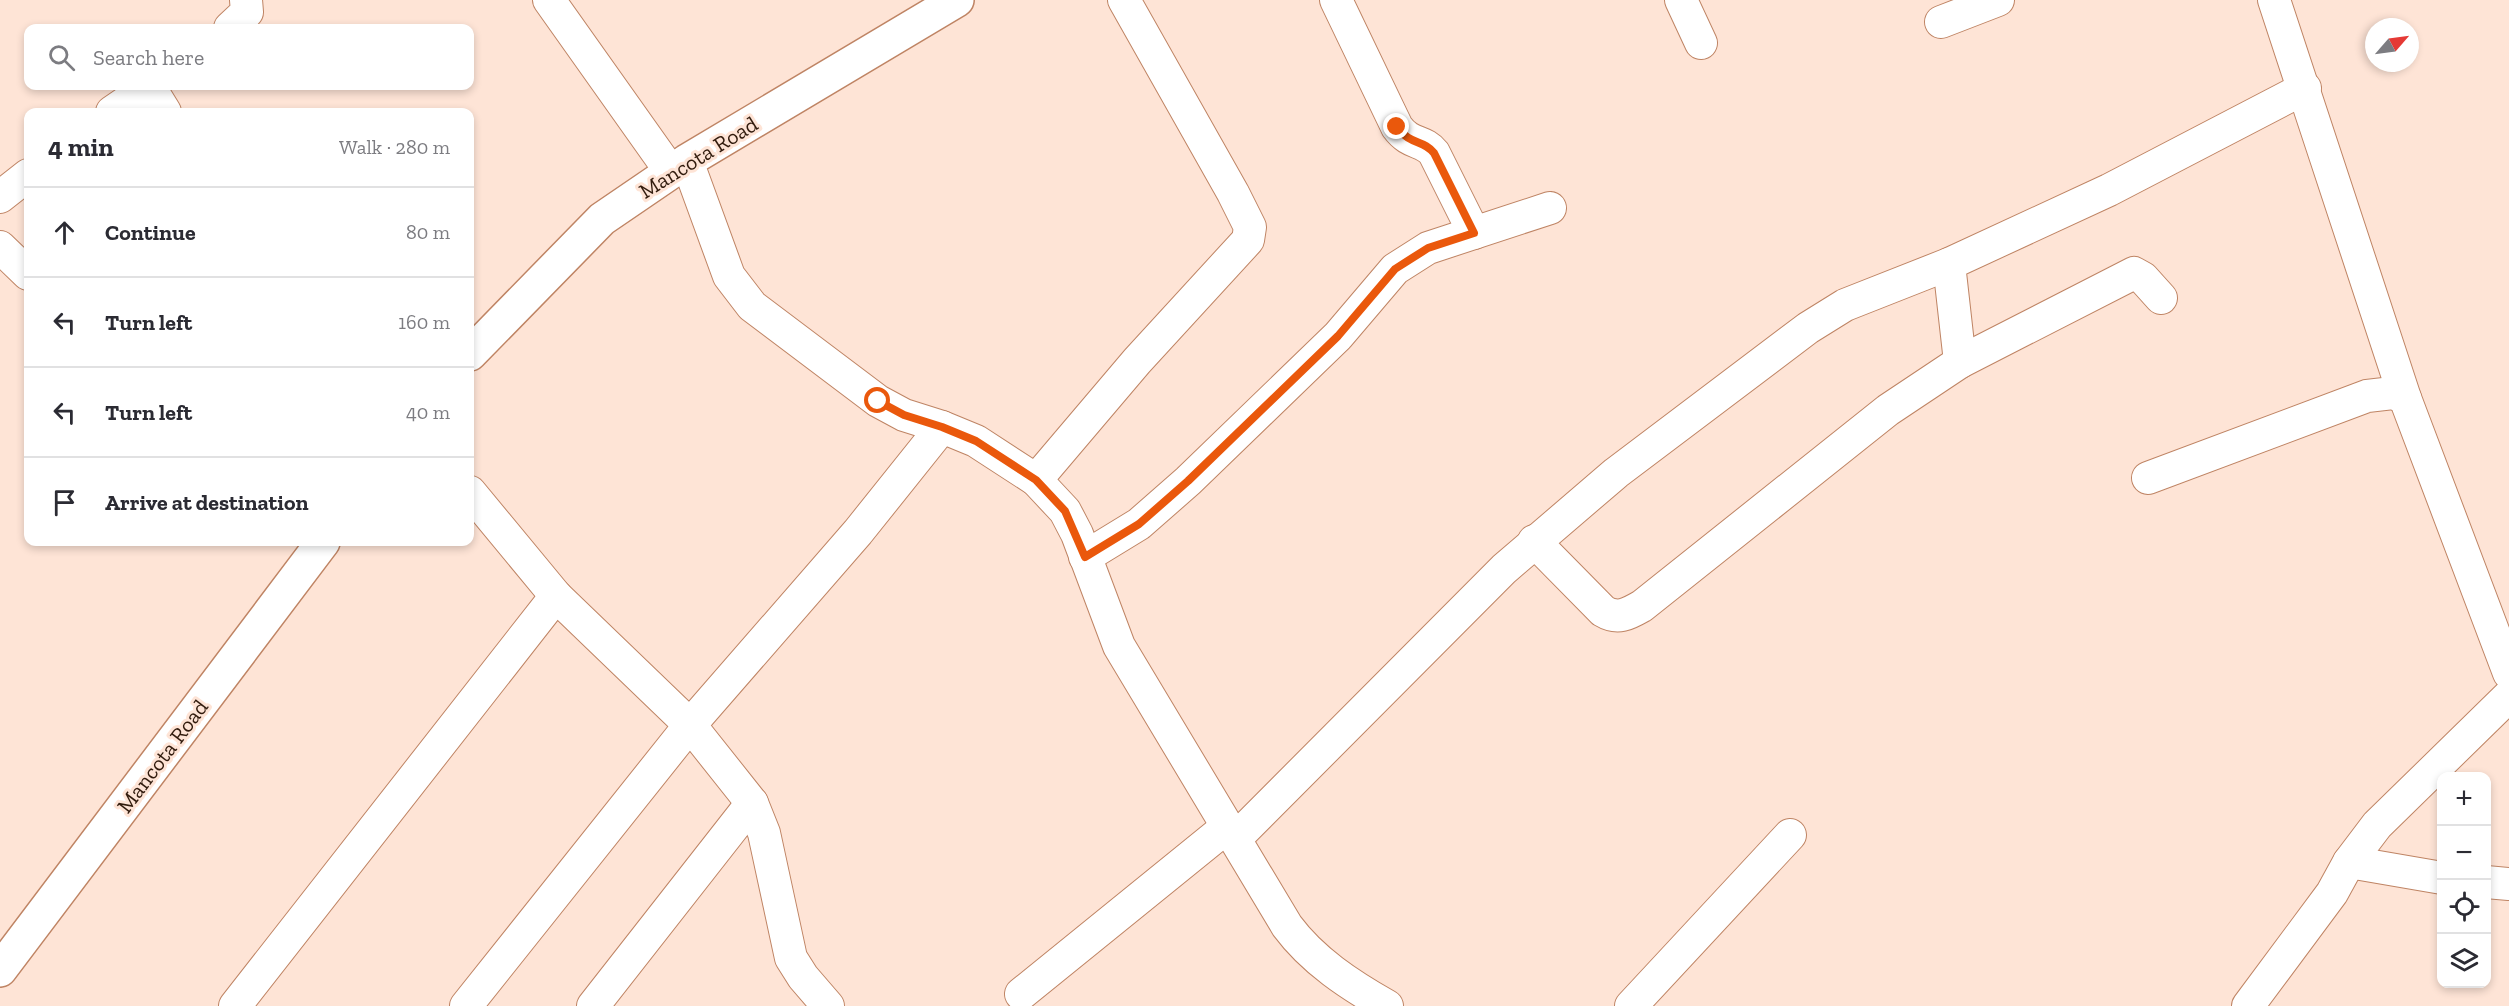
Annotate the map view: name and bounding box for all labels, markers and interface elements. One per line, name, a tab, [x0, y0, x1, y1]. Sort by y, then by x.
north arrow	[2365, 18, 2419, 72]
search box	[24, 24, 474, 90]
icon: search	[45, 41, 78, 74]
text: Search here	[93, 44, 204, 71]
street label: Mancota Road	[634, 110, 763, 205]
route end	[1383, 113, 1409, 139]
text: 4 min	[48, 131, 114, 163]
text: Walk · 280 m	[339, 135, 450, 159]
icon: ahead	[48, 216, 81, 249]
text: Continue	[105, 219, 196, 246]
text: 80 m	[406, 220, 450, 244]
icon: left	[48, 306, 81, 339]
text: Turn left	[105, 309, 192, 336]
text: 160 m	[398, 310, 450, 334]
route start	[864, 387, 890, 413]
icon: left	[48, 396, 81, 429]
text: Turn left	[105, 399, 192, 426]
text: 40 m	[406, 400, 450, 424]
icon: arrive	[48, 486, 81, 519]
text: Arrive at destination	[105, 489, 308, 516]
street label: Mancota Road	[111, 694, 214, 818]
map controls	[2437, 772, 2491, 988]
button: +	[2437, 772, 2491, 826]
button: −	[2437, 826, 2491, 880]
button: locate	[2437, 880, 2491, 934]
button: layers	[2437, 934, 2491, 988]

